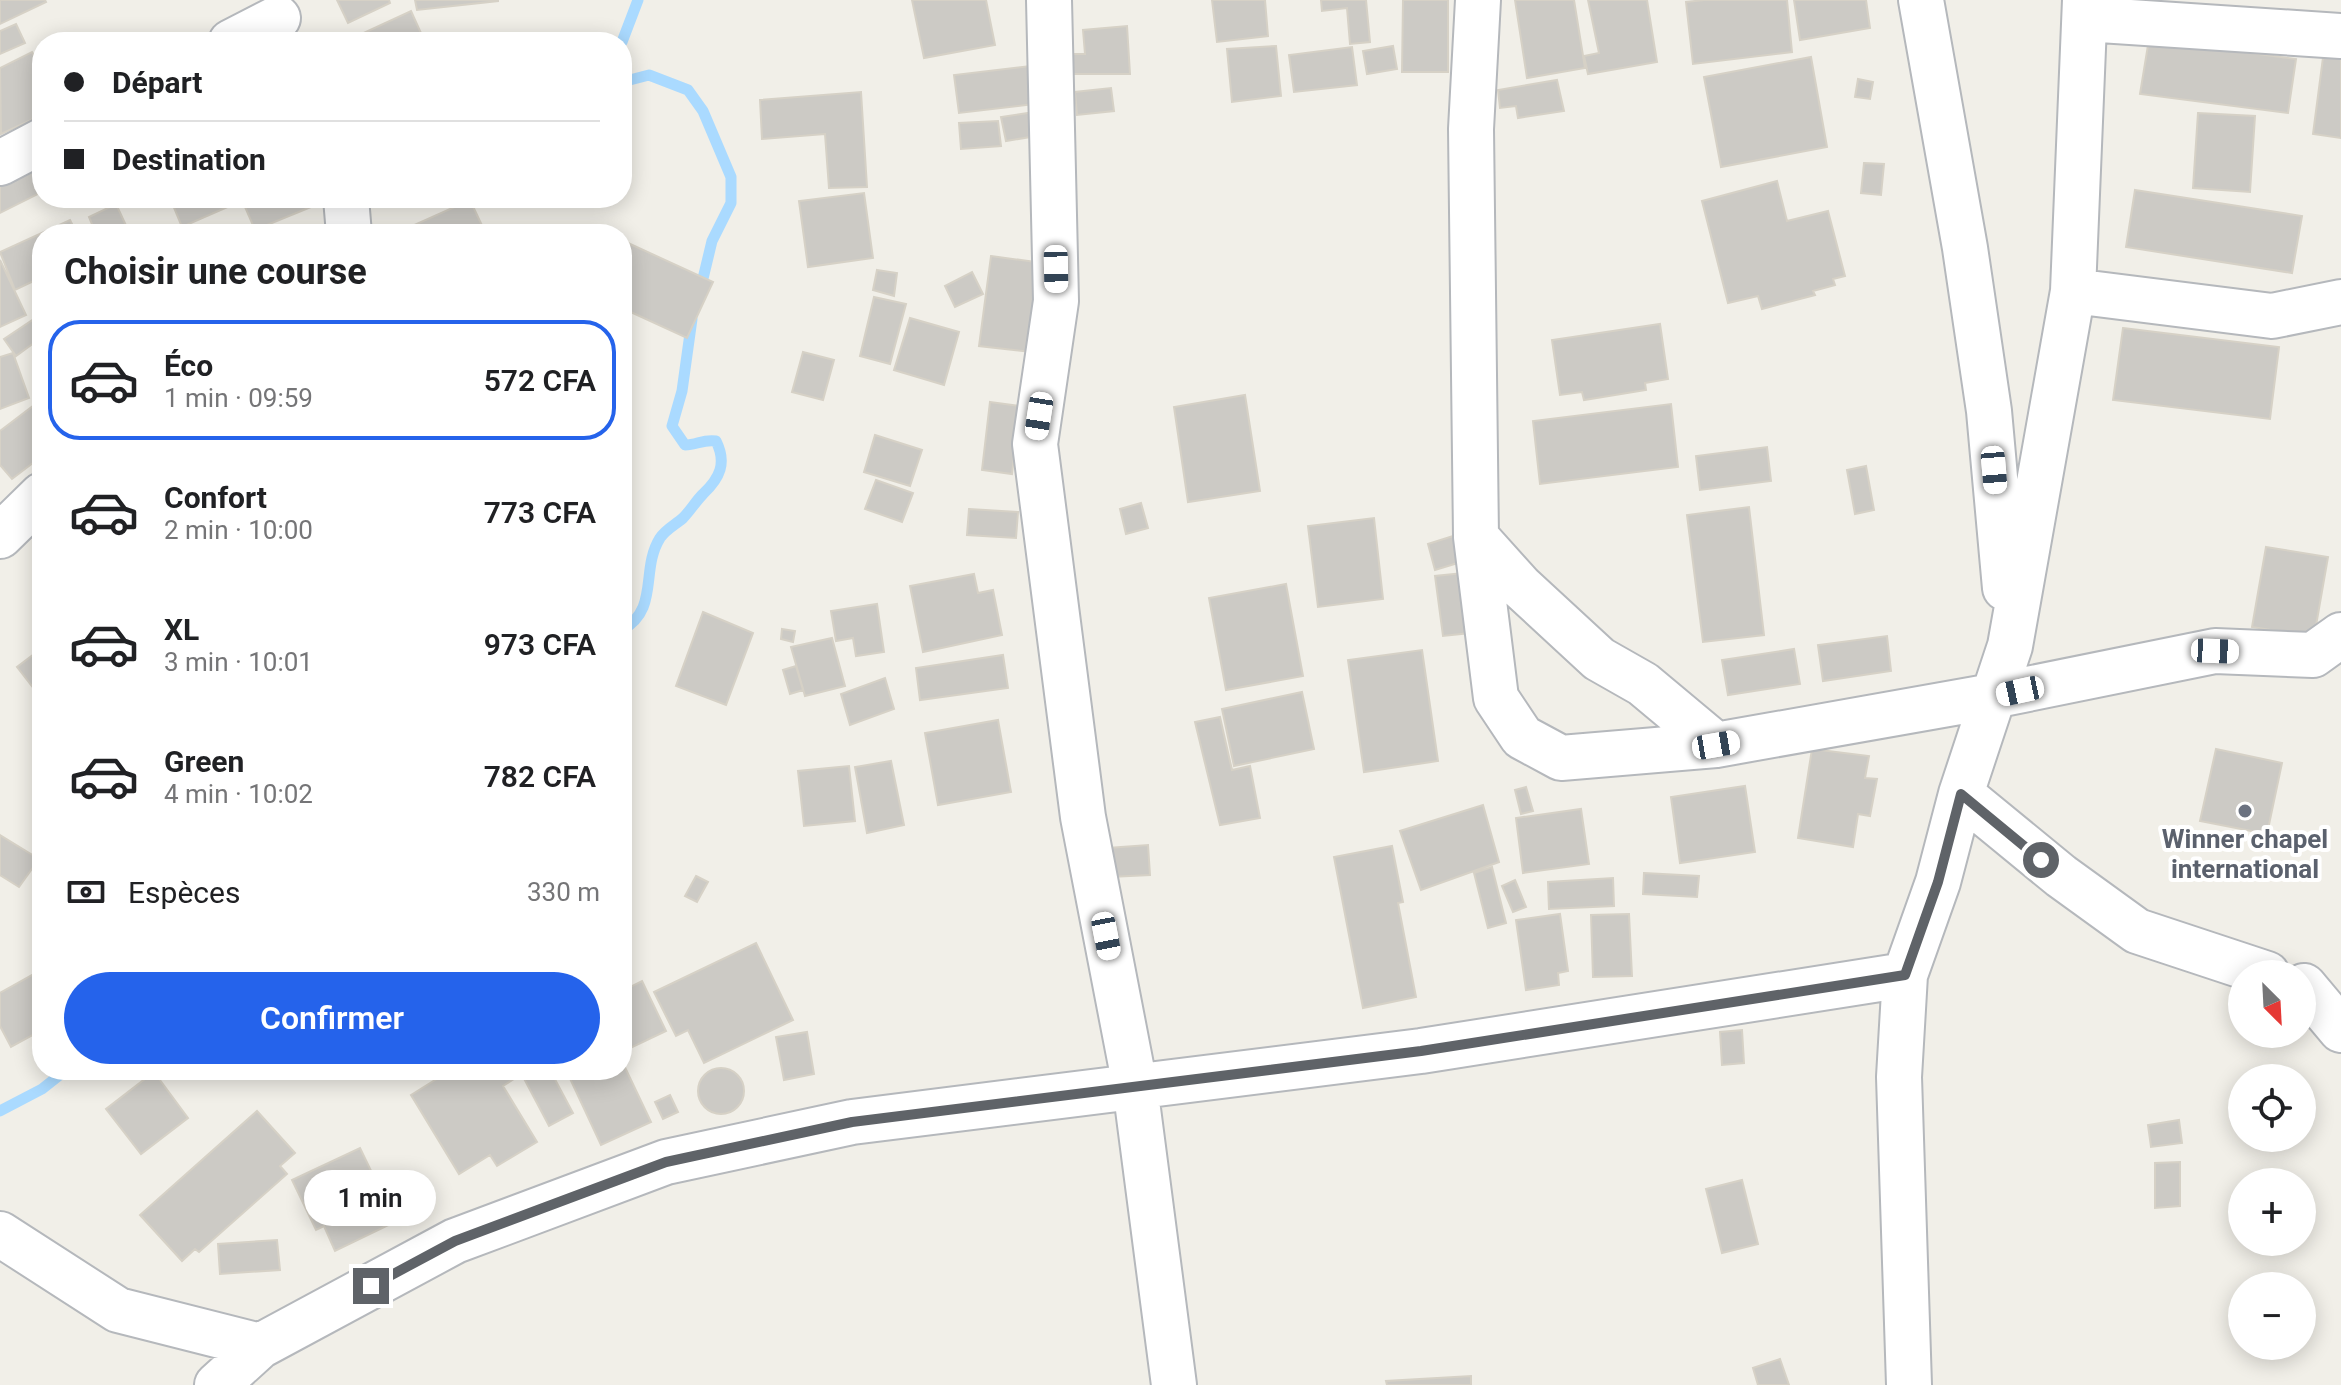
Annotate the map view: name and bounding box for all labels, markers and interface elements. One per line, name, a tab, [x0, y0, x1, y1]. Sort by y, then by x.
text: Départ	[112, 65, 203, 100]
text: Destination	[112, 142, 266, 177]
car	[1044, 245, 1068, 293]
text: Choisir une course	[64, 251, 367, 293]
icon: car	[68, 344, 140, 416]
text: Éco	[164, 348, 213, 383]
text: 572 CFA	[484, 363, 596, 398]
text: 1 min · 09:59	[164, 383, 313, 413]
car	[1023, 390, 1055, 442]
car	[1980, 445, 2008, 495]
icon: car	[68, 476, 140, 548]
text: Confort	[164, 480, 267, 515]
text: 773 CFA	[484, 495, 596, 530]
text: 2 min · 10:00	[164, 515, 313, 545]
icon: car	[68, 608, 140, 680]
text: XL	[164, 612, 199, 647]
text: 973 CFA	[484, 627, 596, 662]
car	[2191, 638, 2239, 664]
text: 3 min · 10:01	[164, 647, 313, 677]
car	[1994, 674, 2046, 708]
car	[1690, 729, 1742, 761]
icon: car	[68, 740, 140, 812]
text: Green	[164, 744, 244, 779]
text: 782 CFA	[484, 759, 596, 794]
text: 4 min · 10:02	[164, 779, 313, 809]
marker: Winner chapel international	[2236, 802, 2254, 820]
place label: Winner chapel international	[2162, 824, 2328, 884]
route start	[2023, 842, 2059, 878]
icon: cash	[64, 870, 108, 914]
text: Espèces	[128, 875, 240, 910]
text: 330 m	[527, 877, 600, 907]
car	[1090, 910, 1122, 962]
north arrow	[2228, 960, 2316, 1048]
map controls	[2228, 960, 2316, 1360]
button: Confirmer	[64, 972, 600, 1064]
button: locate	[2228, 1064, 2316, 1152]
button: +	[2228, 1168, 2316, 1256]
callout: 1 min	[305, 1170, 437, 1226]
text: 1 min	[337, 1183, 403, 1213]
route end	[353, 1268, 389, 1304]
button: −	[2228, 1272, 2316, 1360]

